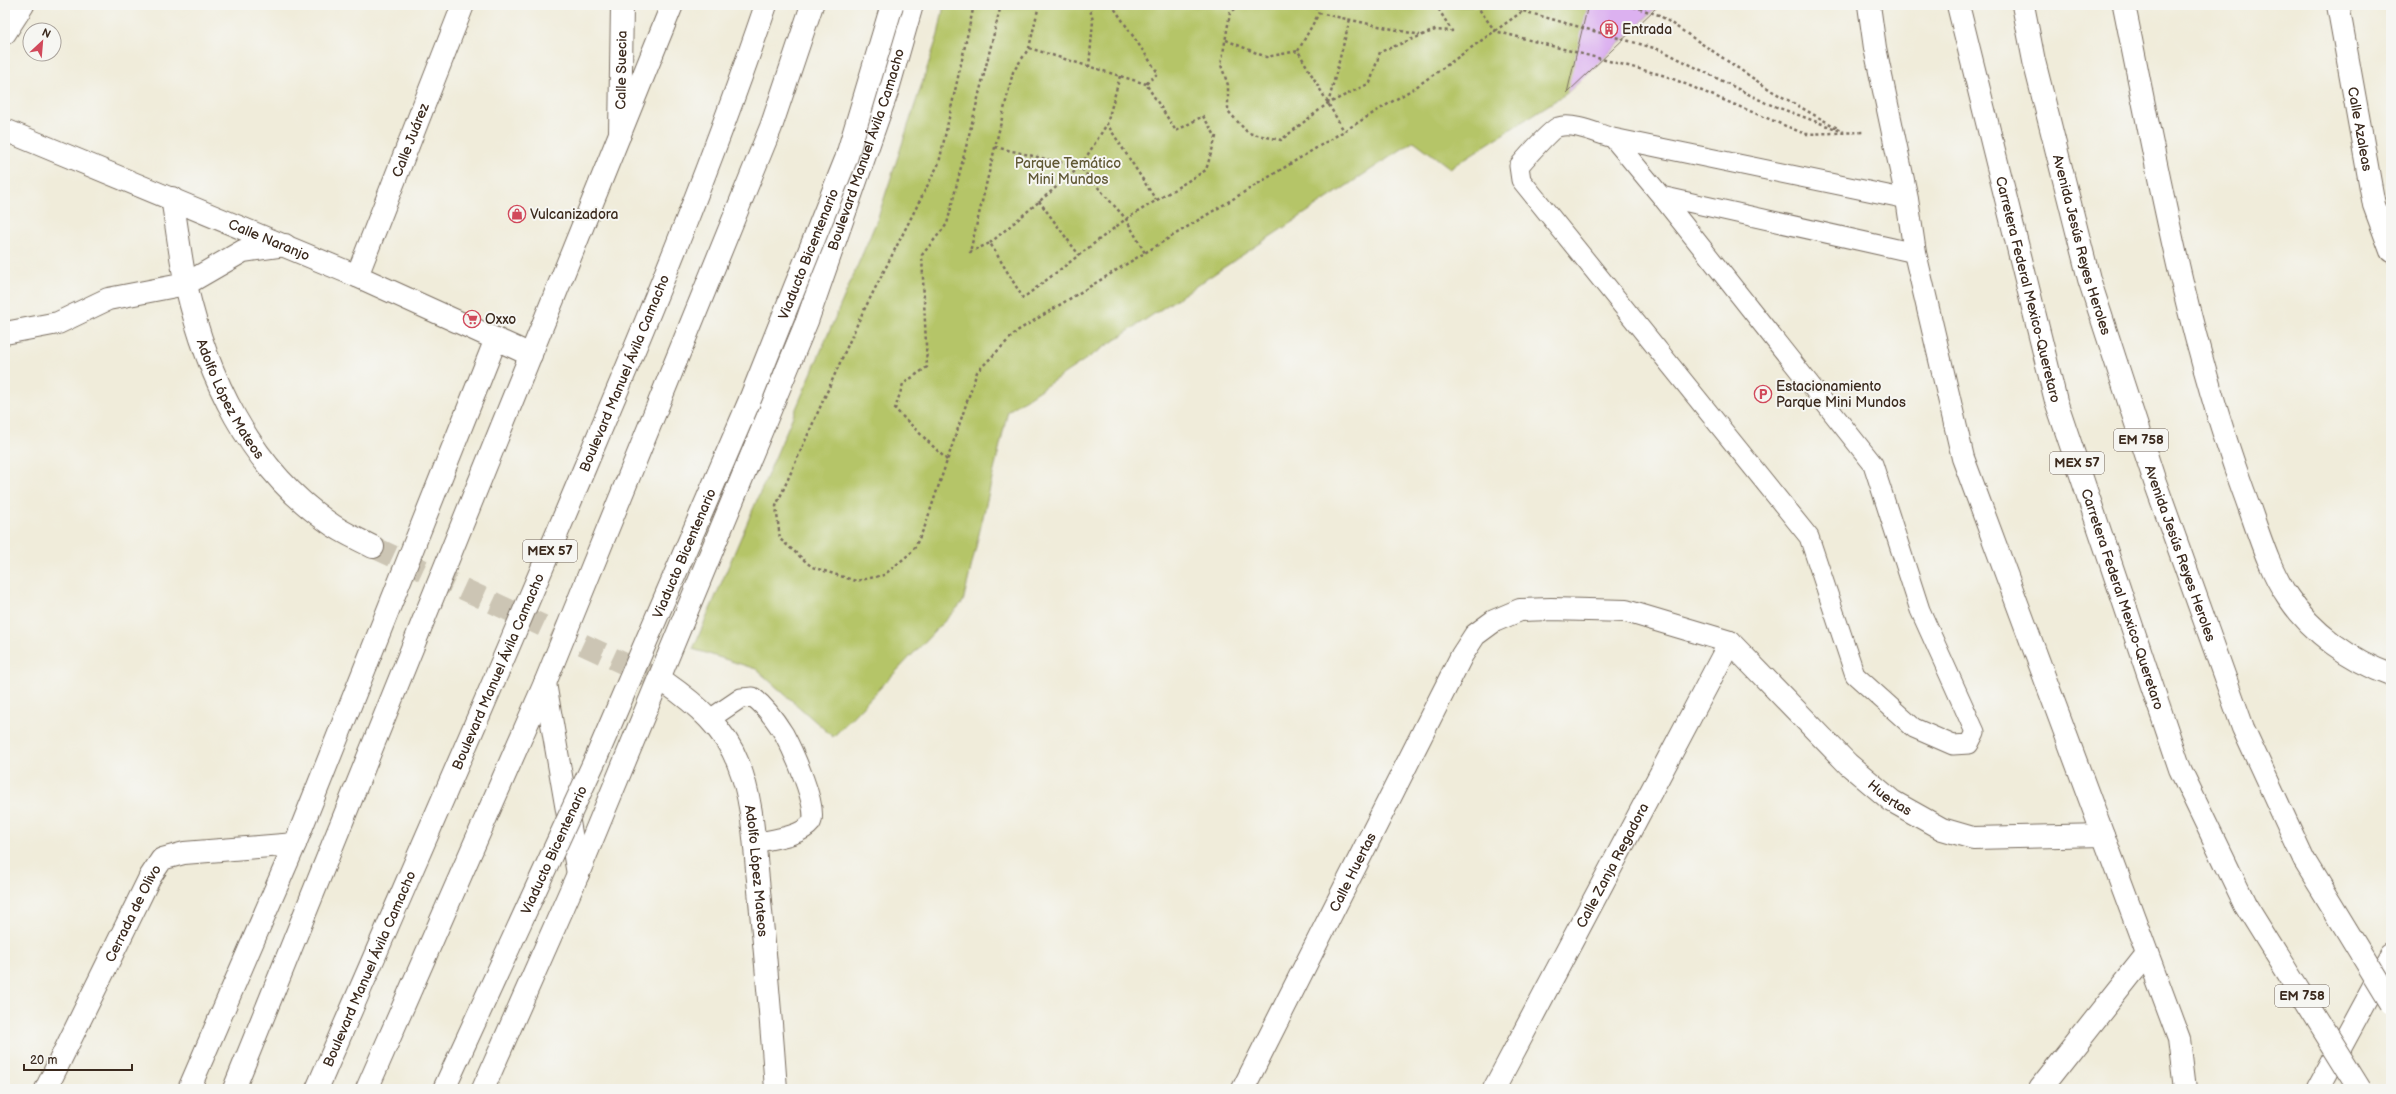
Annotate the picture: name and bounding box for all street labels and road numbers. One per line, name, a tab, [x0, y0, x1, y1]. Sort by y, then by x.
street label: Calle Suecia	[612, 30, 630, 110]
street label: Boulevard Manuel Ávila Camacho	[824, 46, 908, 253]
street label: Calle Azaleas	[2344, 85, 2376, 173]
street label: Calle Juárez	[388, 100, 432, 180]
street label: Avenida Jesús Reyes Heroles	[2049, 153, 2115, 337]
street label: Carretera Federal Mexico-Queretaro	[1992, 175, 2065, 404]
street label: Viaducto Bicentenario	[774, 186, 842, 322]
street label: Calle Naranjo	[226, 215, 312, 264]
street label: Boulevard Manuel Ávila Camacho	[575, 272, 673, 474]
street label: Adolfo López Mateos	[193, 337, 268, 462]
road number: EM 758	[2114, 429, 2168, 451]
road number: MEX 57	[2050, 452, 2104, 474]
street label: Avenida Jesús Reyes Heroles	[2142, 463, 2220, 644]
street label: Viaducto Bicentenario	[649, 486, 719, 621]
street label: Carretera Federal Mexico-Queretaro	[2078, 486, 2168, 712]
road number: MEX 57	[523, 540, 577, 562]
street label: Boulevard Manuel Ávila Camacho	[448, 571, 548, 772]
street label: Huertas	[1865, 776, 1915, 819]
street label: Viaducto Bicentenario	[517, 783, 591, 917]
street label: Calle Zanja Regadora	[1572, 800, 1652, 931]
street label: Adolfo López Mateos	[741, 803, 772, 938]
street label: Calle Huertas	[1325, 830, 1380, 914]
street label: Cerrada de Olivo	[101, 861, 165, 965]
street label: Boulevard Manuel Ávila Camacho	[319, 868, 419, 1069]
road number: EM 758	[2275, 985, 2329, 1007]

